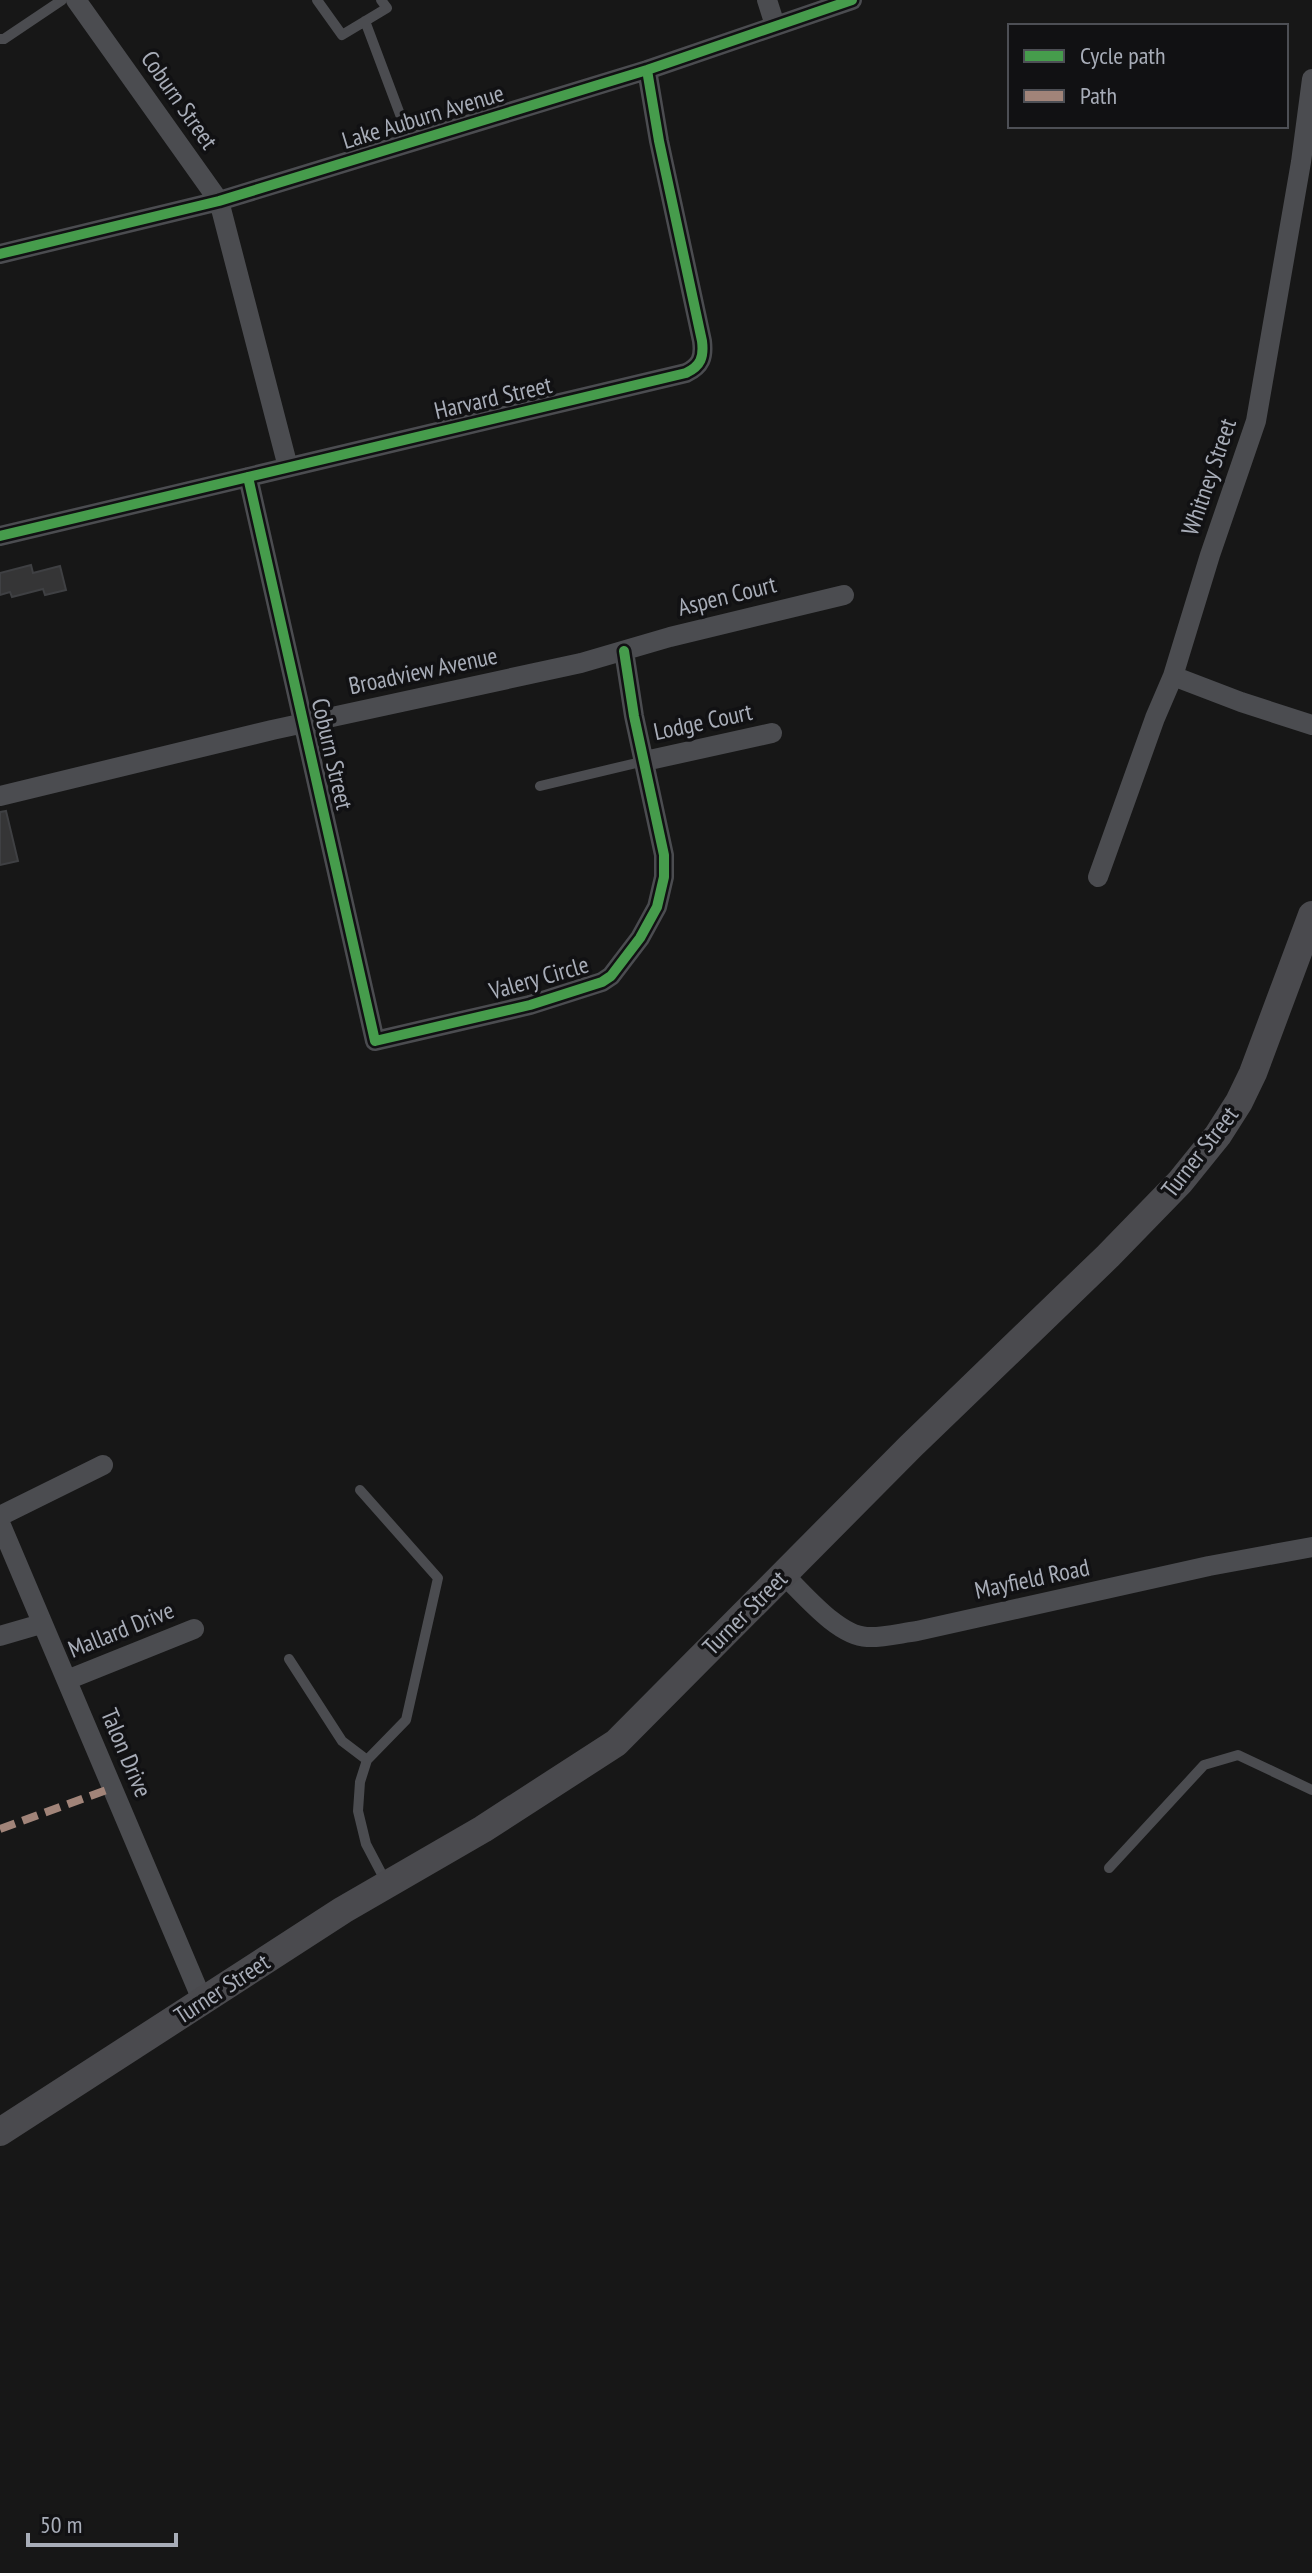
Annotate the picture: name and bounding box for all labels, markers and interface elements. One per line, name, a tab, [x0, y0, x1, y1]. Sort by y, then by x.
legend	[1008, 24, 1288, 128]
text: Cycle path	[1080, 40, 1166, 71]
street label: Coburn Street	[134, 44, 225, 155]
street label: Lake Auburn Avenue	[338, 77, 507, 156]
text: Path	[1080, 80, 1117, 111]
street label: Harvard Street	[431, 369, 555, 426]
street label: Whitney Street	[1174, 414, 1243, 539]
street label: Aspen Court	[674, 568, 780, 623]
street label: Broadview Avenue	[346, 640, 500, 701]
street label: Coburn Street	[305, 695, 360, 813]
street label: Lodge Court	[651, 696, 755, 747]
street label: Valery Circle	[485, 949, 592, 1007]
street label: Turner Street	[1154, 1099, 1245, 1204]
street label: Mayfield Road	[972, 1551, 1092, 1606]
street label: Turner Street	[696, 1563, 794, 1662]
street label: Mallard Drive	[63, 1594, 178, 1665]
street label: Talon Drive	[94, 1704, 159, 1802]
street label: Turner Street	[168, 1946, 276, 2031]
scale bar	[28, 2497, 176, 2547]
text: 50 m	[40, 2509, 82, 2540]

